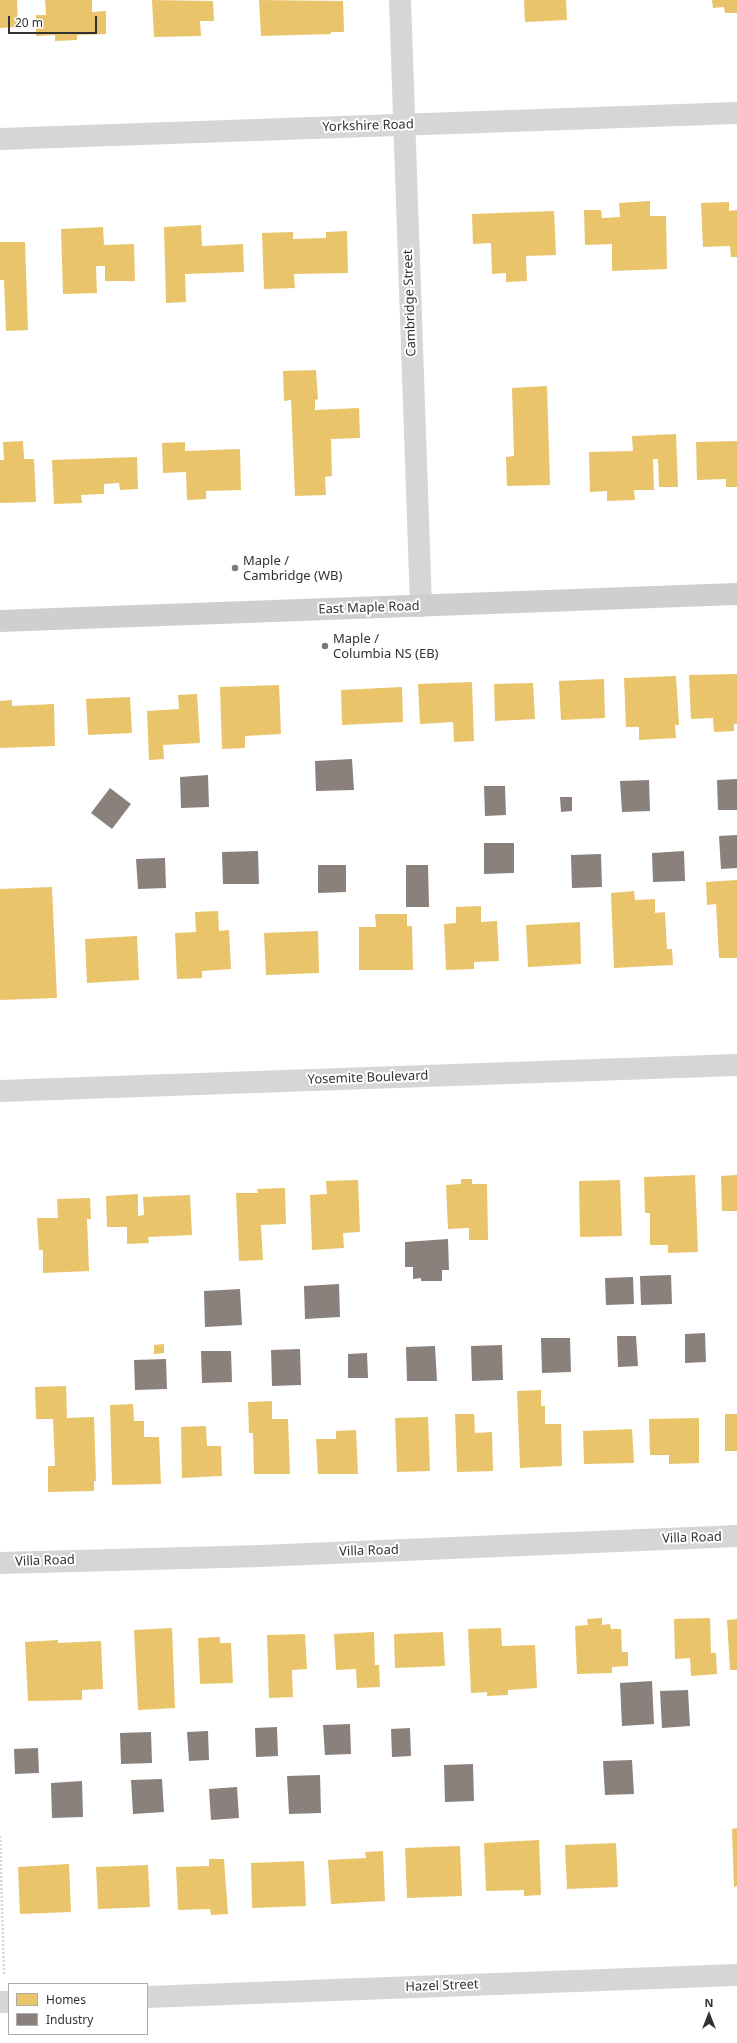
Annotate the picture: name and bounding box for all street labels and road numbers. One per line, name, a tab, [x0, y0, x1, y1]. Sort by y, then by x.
street label: Yorkshire Road	[322, 117, 414, 135]
street label: Cambridge Street	[400, 249, 420, 357]
street label: East Maple Road	[318, 598, 420, 618]
street label: Yosemite Boulevard	[307, 1068, 429, 1088]
street label: Villa Road	[662, 1529, 722, 1547]
street label: Villa Road	[339, 1542, 399, 1560]
street label: Villa Road	[15, 1552, 75, 1570]
street label: Hazel Street	[405, 1977, 479, 1995]

